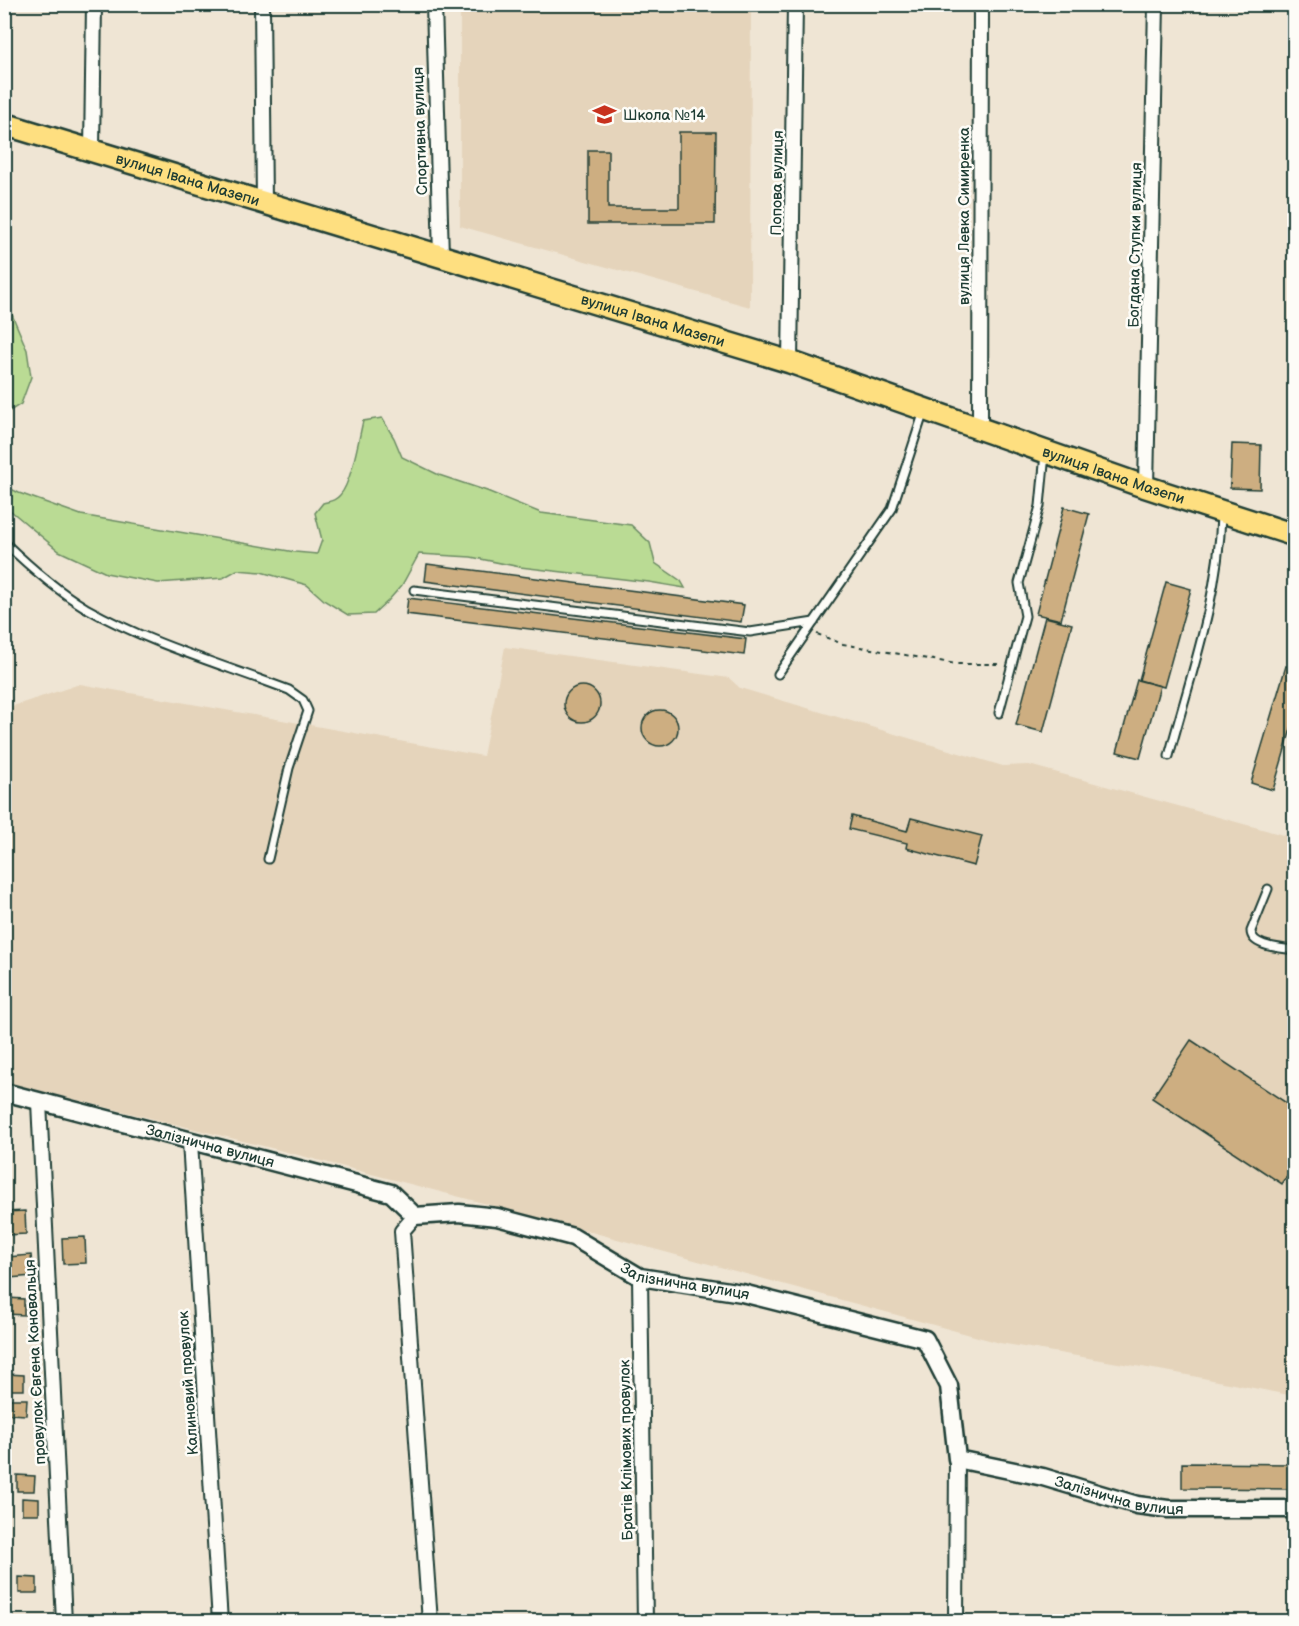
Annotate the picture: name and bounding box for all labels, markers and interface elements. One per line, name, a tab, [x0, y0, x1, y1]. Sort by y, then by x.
street label: Спортивна вулиця	[409, 67, 432, 195]
school or university icon: Школа №14	[592, 102, 618, 128]
place label: Школа №14	[623, 106, 705, 125]
street label: вулиця Левка Симиренка	[955, 127, 974, 305]
street label: Попова вулиця	[767, 130, 788, 236]
street label: вулиця Івана Мазепи	[113, 149, 262, 211]
street label: Богдана Ступки вулиця	[1125, 162, 1146, 328]
street label: вулиця Івана Мазепи	[579, 290, 727, 352]
street label: вулиця Івана Мазепи	[1040, 442, 1187, 509]
street label: Залізнична вулиця	[144, 1120, 276, 1172]
street label: Залізнична вулиця	[617, 1258, 752, 1305]
street label: провулок Євгена Коновальця	[21, 1259, 50, 1465]
street label: Калиновий провулок	[174, 1310, 203, 1456]
street label: Братів Клімових провулок	[615, 1359, 638, 1541]
street label: Залізнична вулиця	[1052, 1472, 1184, 1519]

